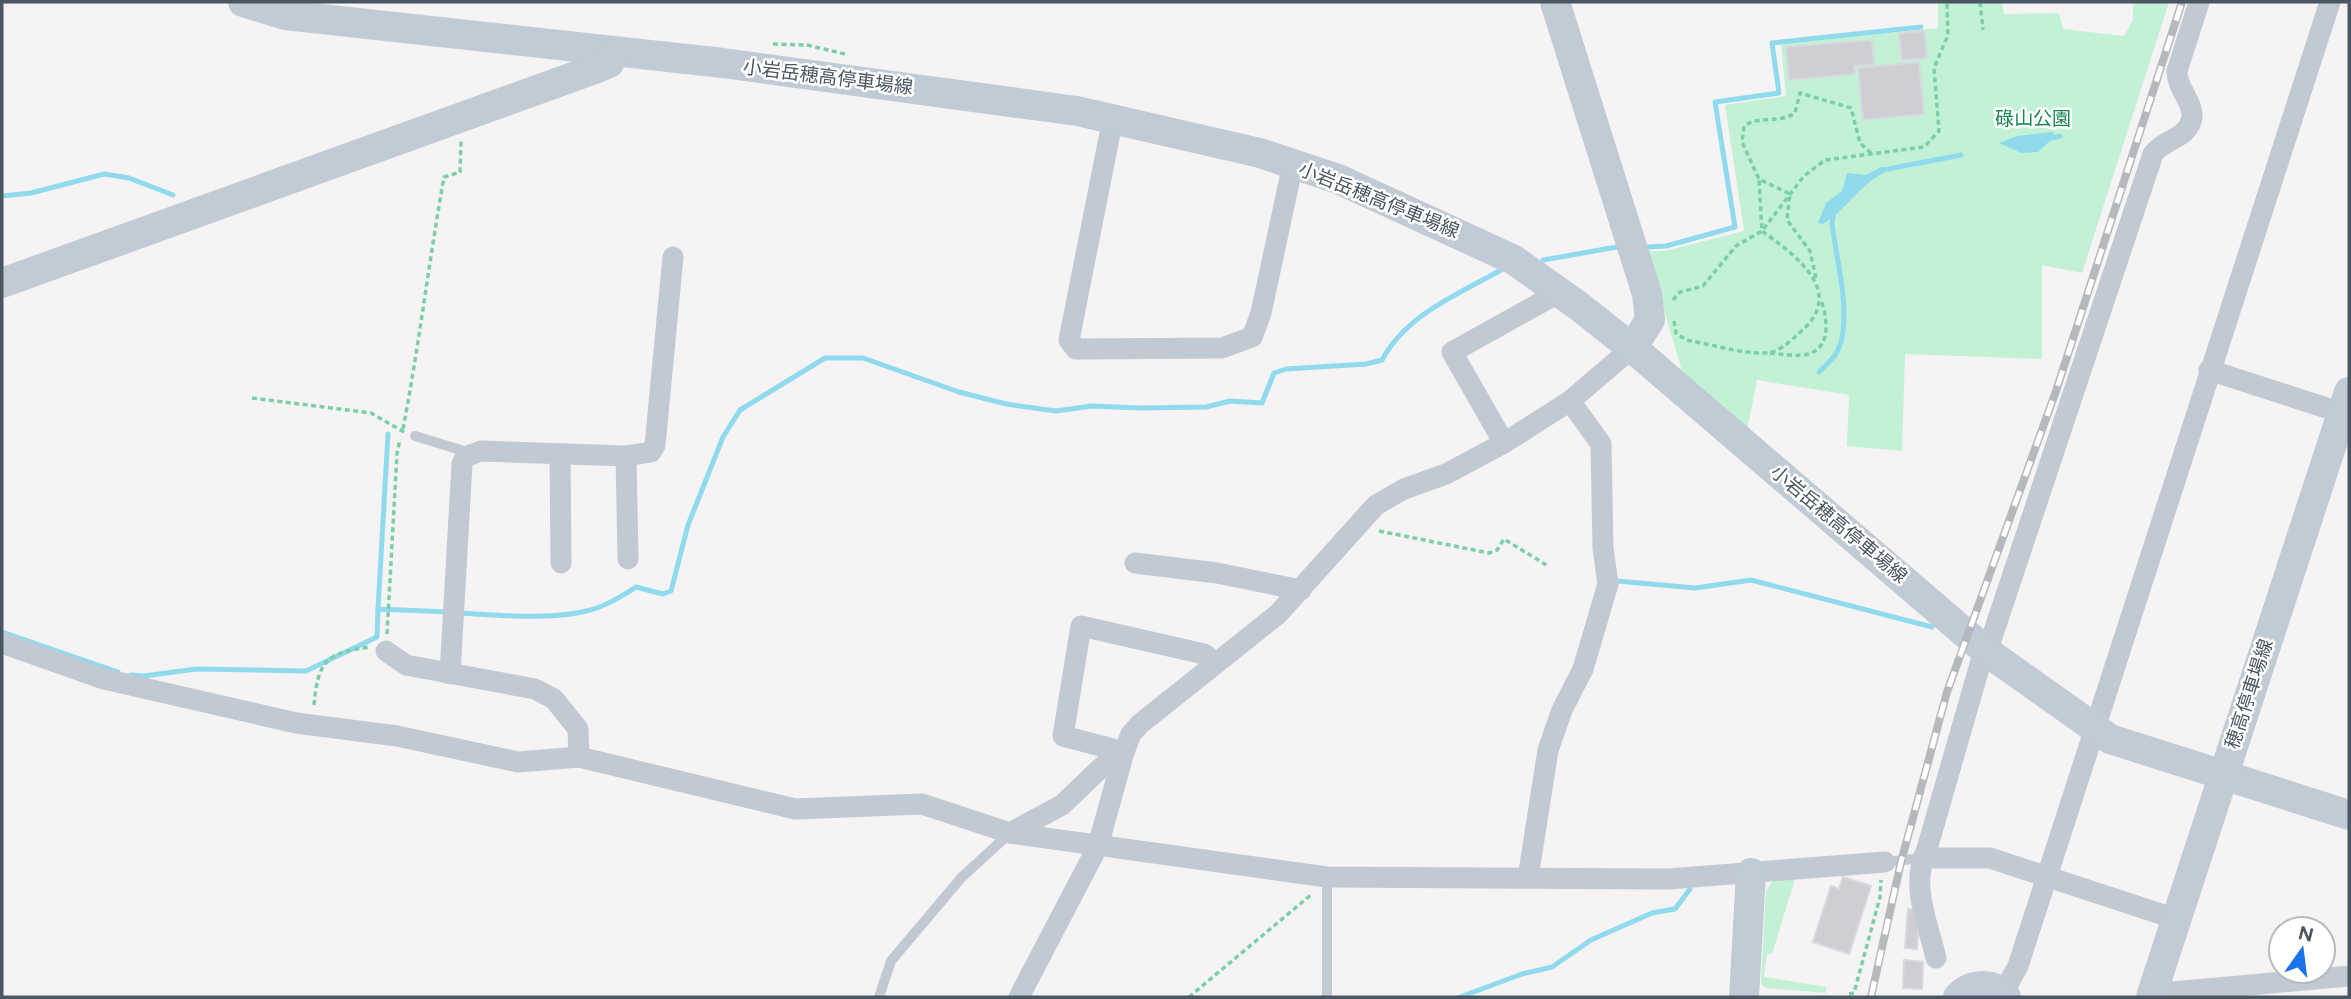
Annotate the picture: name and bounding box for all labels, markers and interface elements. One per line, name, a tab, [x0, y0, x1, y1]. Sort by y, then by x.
street label: 小岩岳穂高停車場線	[742, 55, 914, 99]
park label: 碌山公園	[1995, 107, 2071, 130]
street label: 小岩岳穂高停車場線	[1295, 157, 1463, 243]
street label: 小岩岳穂高停車場線	[1766, 460, 1912, 588]
street label: 穂高停車場線	[2220, 636, 2278, 752]
north arrow	[2267, 915, 2337, 985]
text: N	[2296, 921, 2316, 947]

